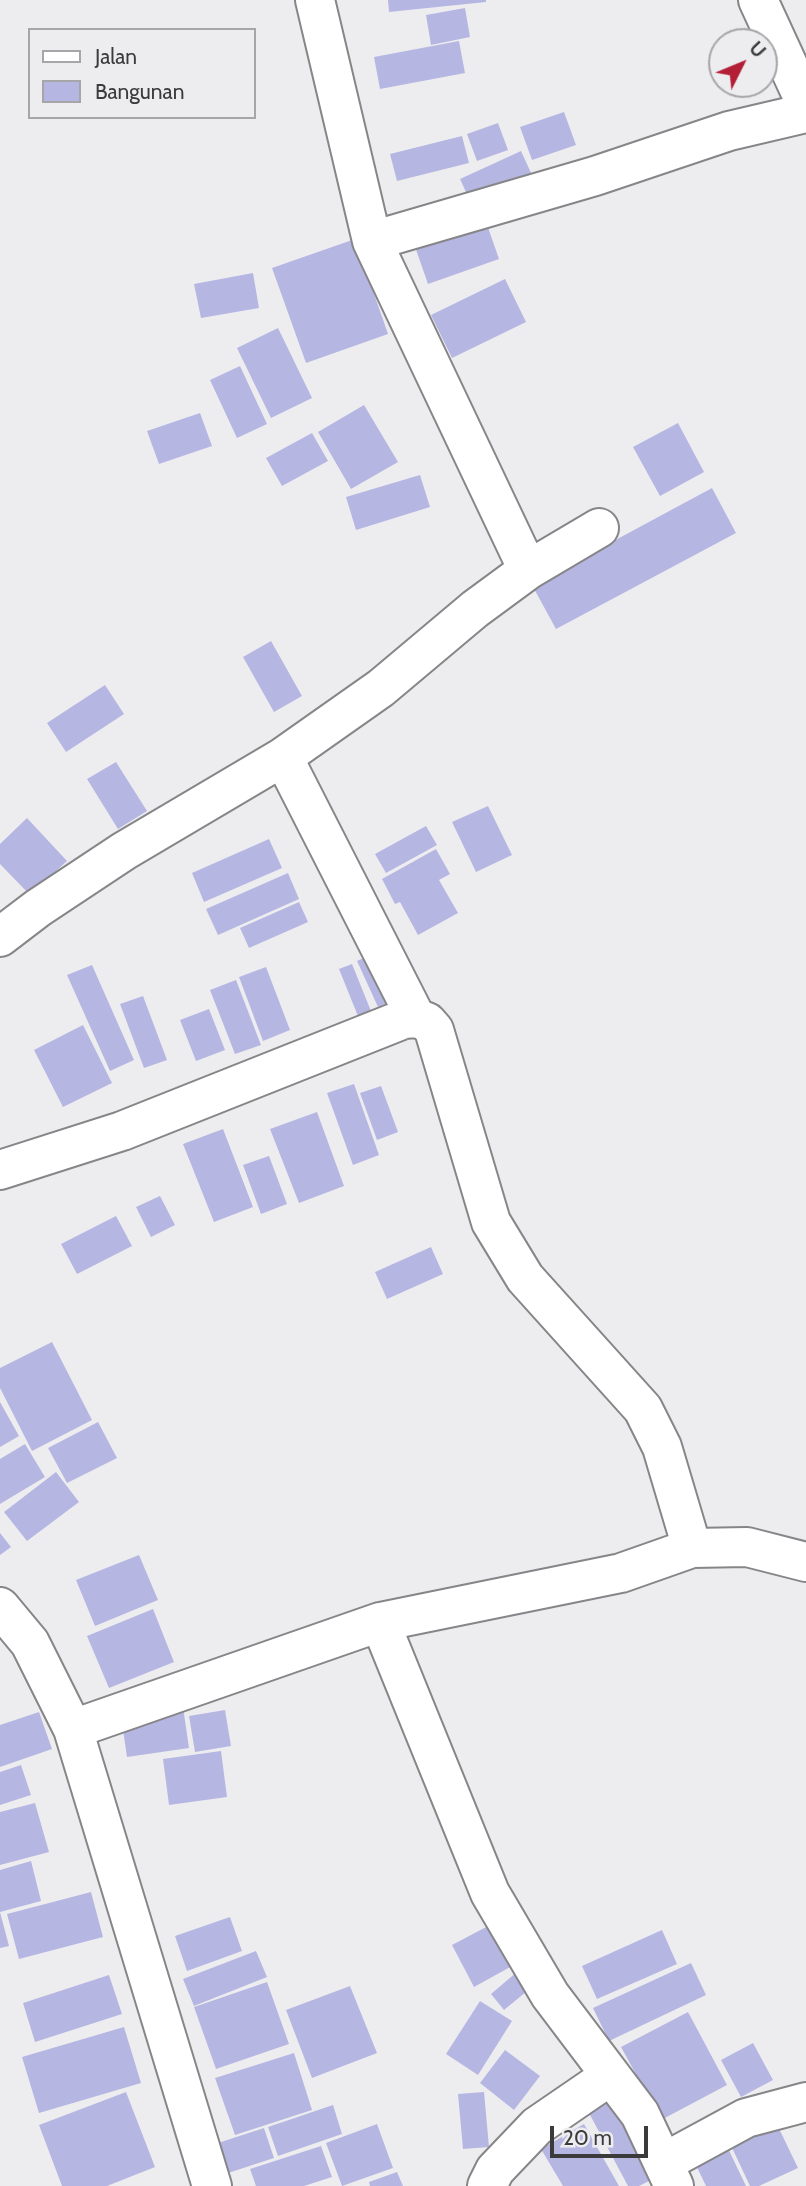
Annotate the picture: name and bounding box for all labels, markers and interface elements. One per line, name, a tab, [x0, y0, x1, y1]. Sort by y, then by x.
legend	[28, 28, 256, 119]
north arrow	[708, 28, 778, 98]
text: U	[744, 37, 770, 63]
text: Jalan	[95, 44, 137, 69]
text: Bangunan	[95, 79, 184, 104]
scale bar	[554, 2112, 652, 2156]
text: 20 m	[563, 2125, 612, 2150]

